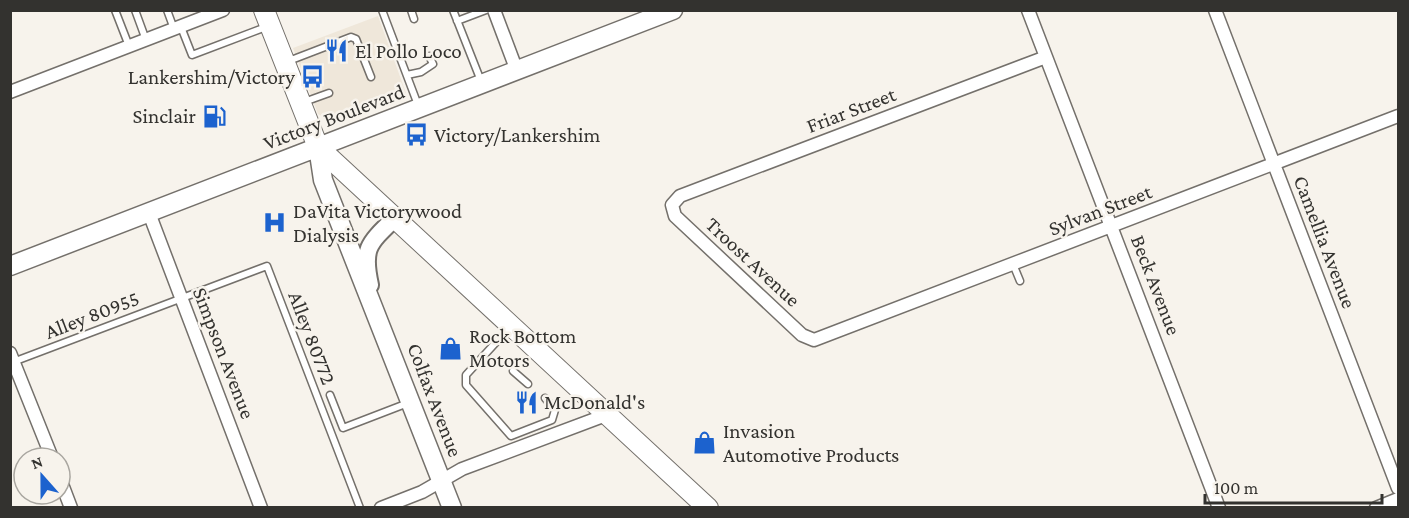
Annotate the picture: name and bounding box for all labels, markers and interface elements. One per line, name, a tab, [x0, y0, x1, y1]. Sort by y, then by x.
restaurant icon: El Pollo Loco	[324, 38, 350, 64]
place label: El Pollo Loco	[355, 39, 462, 63]
bus stop icon: Lankershim/Victory	[300, 64, 326, 90]
place label: Lankershim/Victory	[128, 65, 295, 89]
street label: Victory Boulevard	[260, 79, 408, 155]
street label: Friar Street	[803, 82, 900, 138]
fuel station icon: Sinclair	[201, 103, 227, 129]
place label: Sinclair	[133, 104, 197, 128]
bus stop icon: Victory/Lankershim	[403, 122, 429, 148]
place label: Victory/Lankershim	[434, 123, 600, 147]
street label: Camellia Avenue	[1289, 172, 1361, 312]
street label: Sylvan Street	[1045, 179, 1156, 241]
place label: DaVita Victorywood Dialysis	[293, 199, 462, 247]
hospital icon: DaVita Victorywood Dialysis	[262, 210, 288, 236]
street label: Troost Avenue	[701, 212, 805, 312]
street label: Beck Avenue	[1126, 232, 1186, 338]
street label: Simpson Avenue	[188, 284, 260, 422]
street label: Alley 80955	[41, 286, 143, 344]
street label: Alley 80772	[283, 288, 341, 388]
place label: Rock Bottom Motors	[469, 324, 576, 372]
shop icon: Rock Bottom Motors	[438, 335, 464, 361]
street label: Colfax Avenue	[402, 340, 468, 460]
restaurant icon: McDonald's	[513, 389, 539, 415]
place label: McDonald's	[544, 390, 645, 414]
place label: Invasion Automotive Products	[723, 419, 899, 467]
shop icon: Invasion Automotive Products	[692, 430, 718, 456]
north arrow	[12, 446, 72, 506]
text: N	[29, 453, 45, 472]
scale bar	[1205, 467, 1382, 505]
text: 100 m	[1214, 478, 1259, 498]

